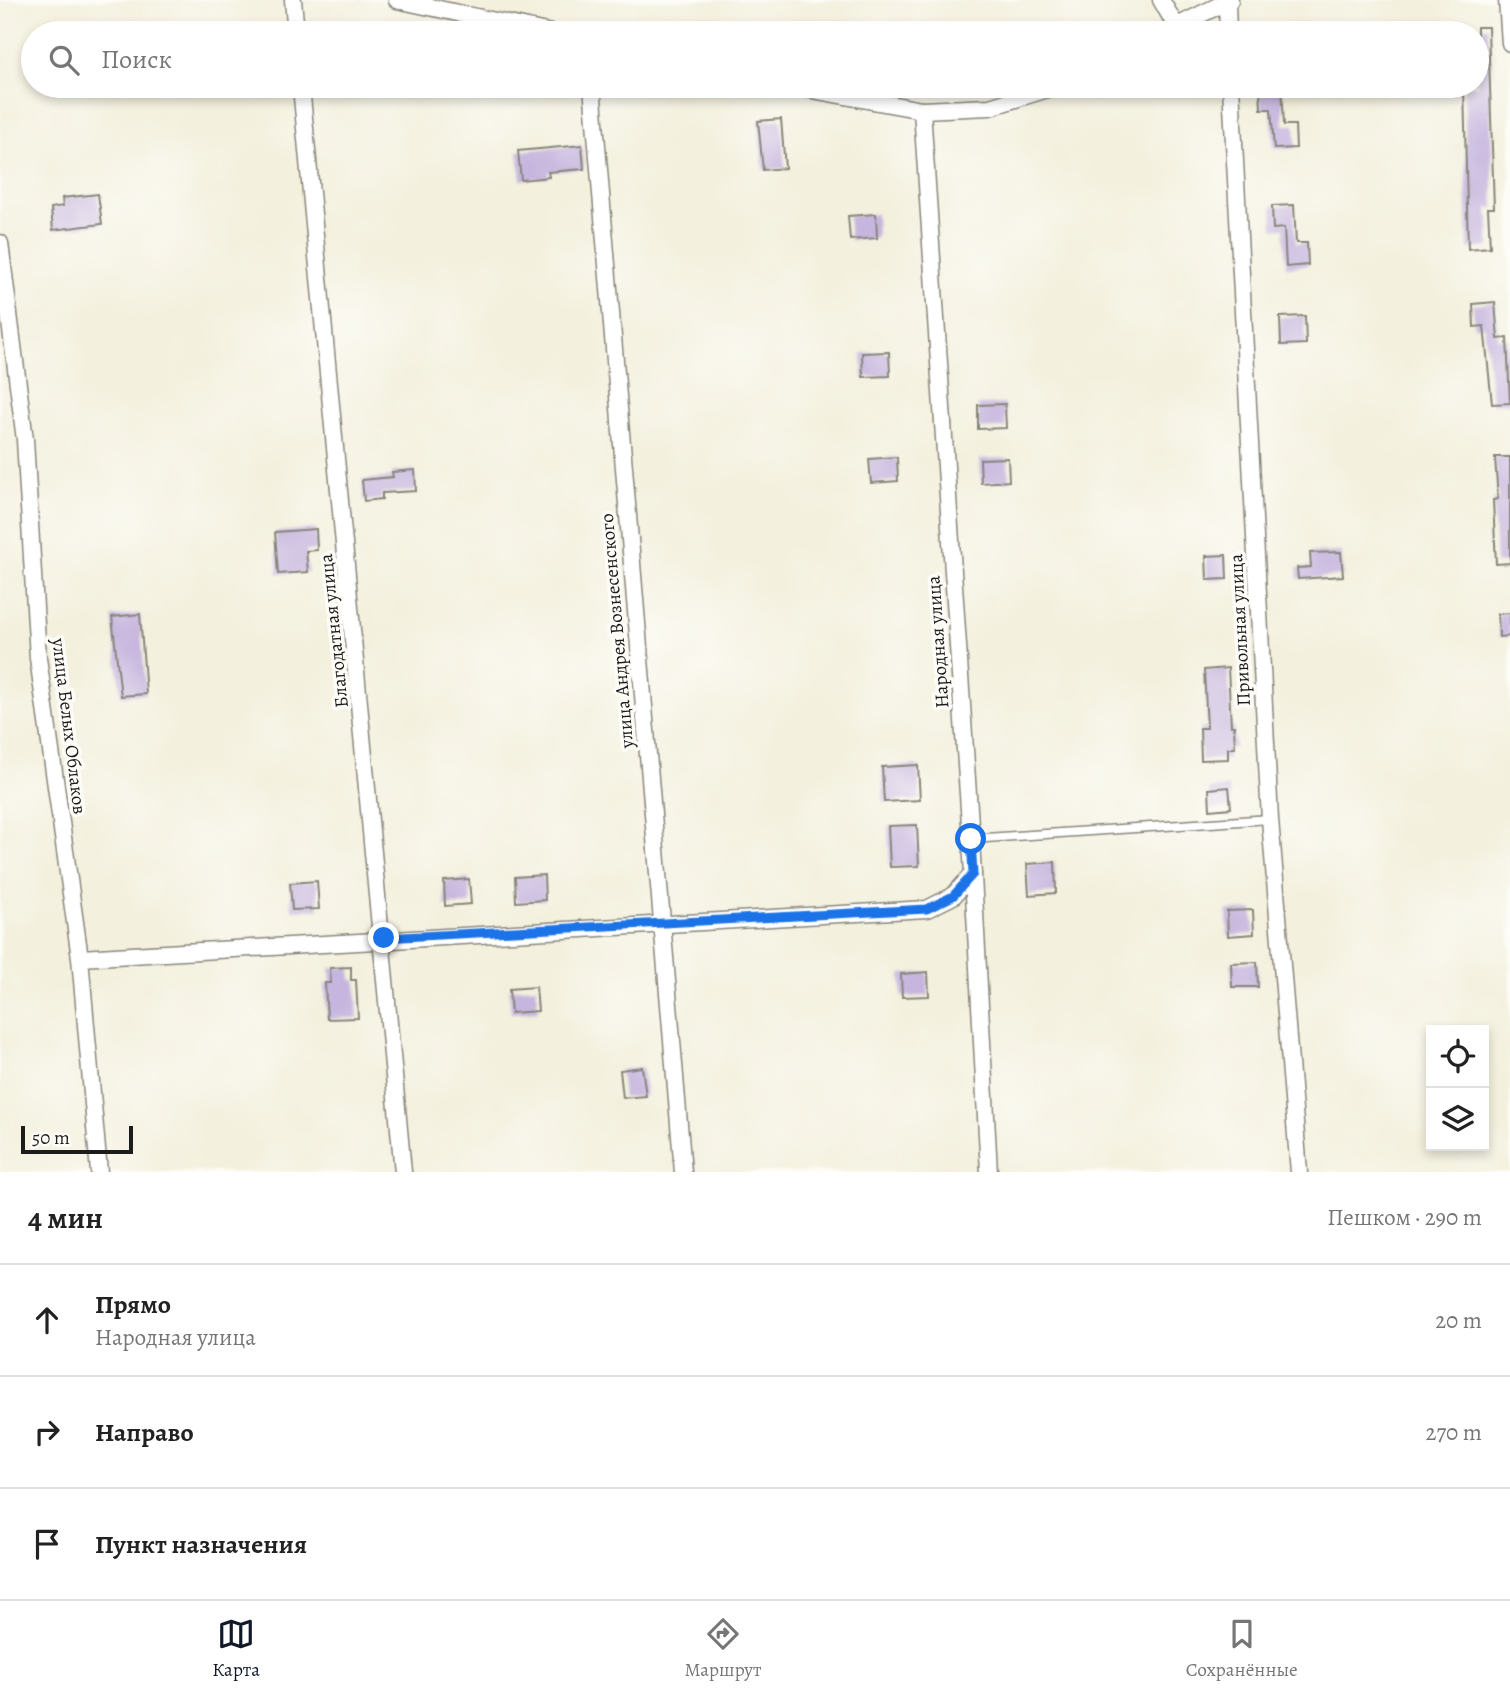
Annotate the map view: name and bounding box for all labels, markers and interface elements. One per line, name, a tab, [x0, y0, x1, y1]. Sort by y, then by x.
search box	[21, 21, 1489, 98]
icon: search	[45, 41, 83, 79]
text: Поиск	[101, 42, 172, 77]
street label: улица Андрея Вознесенского	[594, 512, 640, 750]
street label: Благодатная улица	[313, 552, 355, 709]
street label: Привольная улица	[1223, 553, 1257, 707]
street label: Народная улица	[920, 574, 956, 709]
street label: улица Белых Облаков	[45, 636, 93, 816]
route start	[955, 823, 986, 854]
route end	[368, 922, 399, 953]
map controls	[1426, 1025, 1489, 1151]
button: locate	[1426, 1025, 1489, 1088]
button: layers	[1426, 1088, 1489, 1151]
scale bar	[21, 1123, 133, 1155]
text: 50 m	[32, 1125, 70, 1151]
text: 4 мин	[28, 1198, 103, 1238]
text: Пешком · 290 m	[1327, 1202, 1482, 1233]
text: Прямо	[95, 1287, 171, 1322]
icon: ahead	[28, 1301, 66, 1339]
text: 20 m	[1435, 1305, 1482, 1336]
text: Народная улица	[95, 1322, 256, 1353]
icon: right	[28, 1413, 66, 1451]
text: Направо	[95, 1415, 194, 1450]
text: 270 m	[1425, 1417, 1482, 1448]
icon: arrive	[28, 1525, 66, 1563]
text: Пункт назначения	[95, 1527, 307, 1562]
tab: Карта	[212, 1615, 260, 1683]
tab: Маршрут	[684, 1615, 761, 1683]
tab: Сохранённые	[1186, 1615, 1298, 1683]

